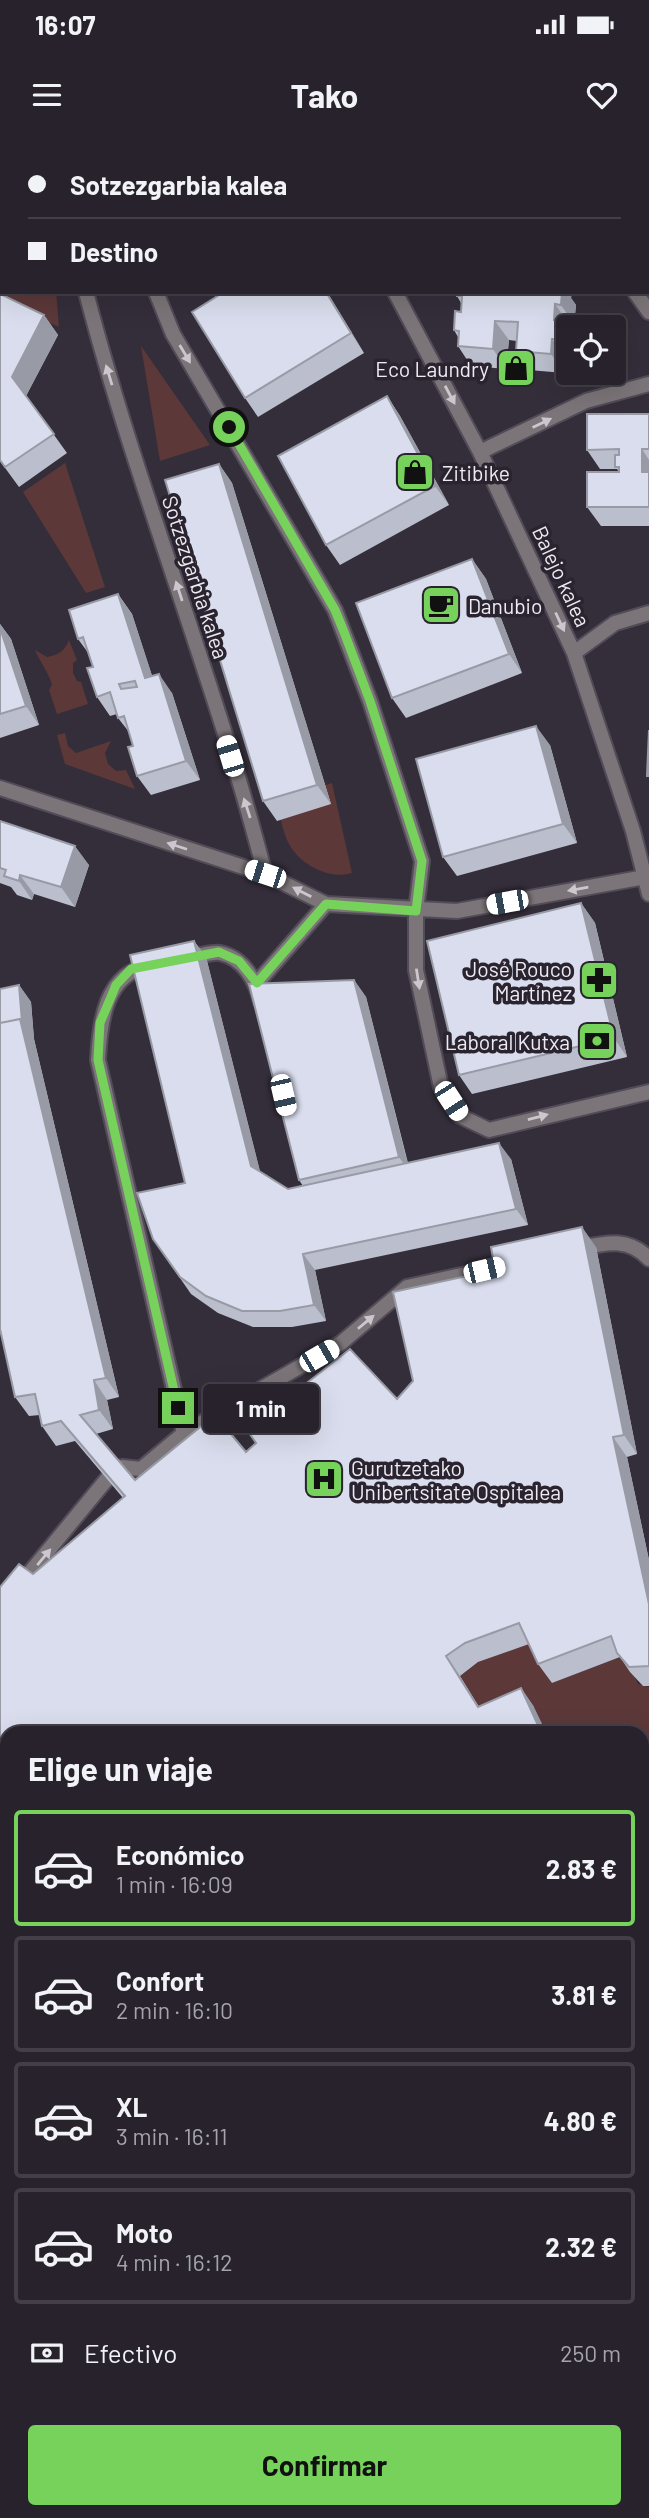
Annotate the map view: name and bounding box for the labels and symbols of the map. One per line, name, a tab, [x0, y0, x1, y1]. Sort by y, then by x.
one-way arrow	[179, 344, 191, 363]
shop icon: Eco Laundry	[495, 347, 537, 389]
place label: Eco Laundry	[375, 356, 489, 381]
one-way arrow	[103, 364, 114, 385]
one-way arrow	[444, 386, 456, 406]
route start	[213, 411, 245, 443]
one-way arrow	[532, 417, 552, 429]
shop icon: Zitibike	[394, 451, 436, 493]
place label: Zitibike	[442, 460, 510, 485]
street label: Sotzezgarbia kalea	[158, 492, 234, 662]
street label: Balejo kalea	[528, 522, 596, 630]
one-way arrow	[173, 581, 184, 602]
cafe icon: Danubio	[420, 584, 462, 626]
place label: Danubio	[468, 593, 542, 618]
one-way arrow	[554, 612, 566, 632]
car	[214, 733, 247, 779]
one-way arrow	[241, 798, 252, 819]
one-way arrow	[166, 840, 187, 851]
car	[242, 858, 289, 890]
one-way arrow	[567, 884, 589, 895]
one-way arrow	[292, 887, 312, 898]
car	[485, 888, 530, 916]
place label: José Rouco Martínez	[465, 956, 572, 1005]
pharmacy icon: José Rouco Martínez	[578, 959, 620, 1001]
one-way arrow	[413, 968, 424, 990]
bank icon: Laboral Kutxa	[576, 1020, 618, 1062]
place label: Laboral Kutxa	[445, 1029, 570, 1054]
car	[269, 1072, 298, 1118]
car	[431, 1078, 472, 1124]
one-way arrow	[527, 1111, 549, 1122]
car	[462, 1255, 507, 1285]
one-way arrow	[357, 1314, 375, 1330]
car	[296, 1336, 343, 1376]
callout: 1 min	[202, 1384, 318, 1432]
route end	[162, 1392, 194, 1424]
place label: Gurutzetako Unibertsitate Ospitalea	[351, 1455, 561, 1504]
hospital icon: Gurutzetako Unibertsitate Ospitalea	[303, 1458, 345, 1500]
one-way arrow	[36, 1548, 52, 1566]

